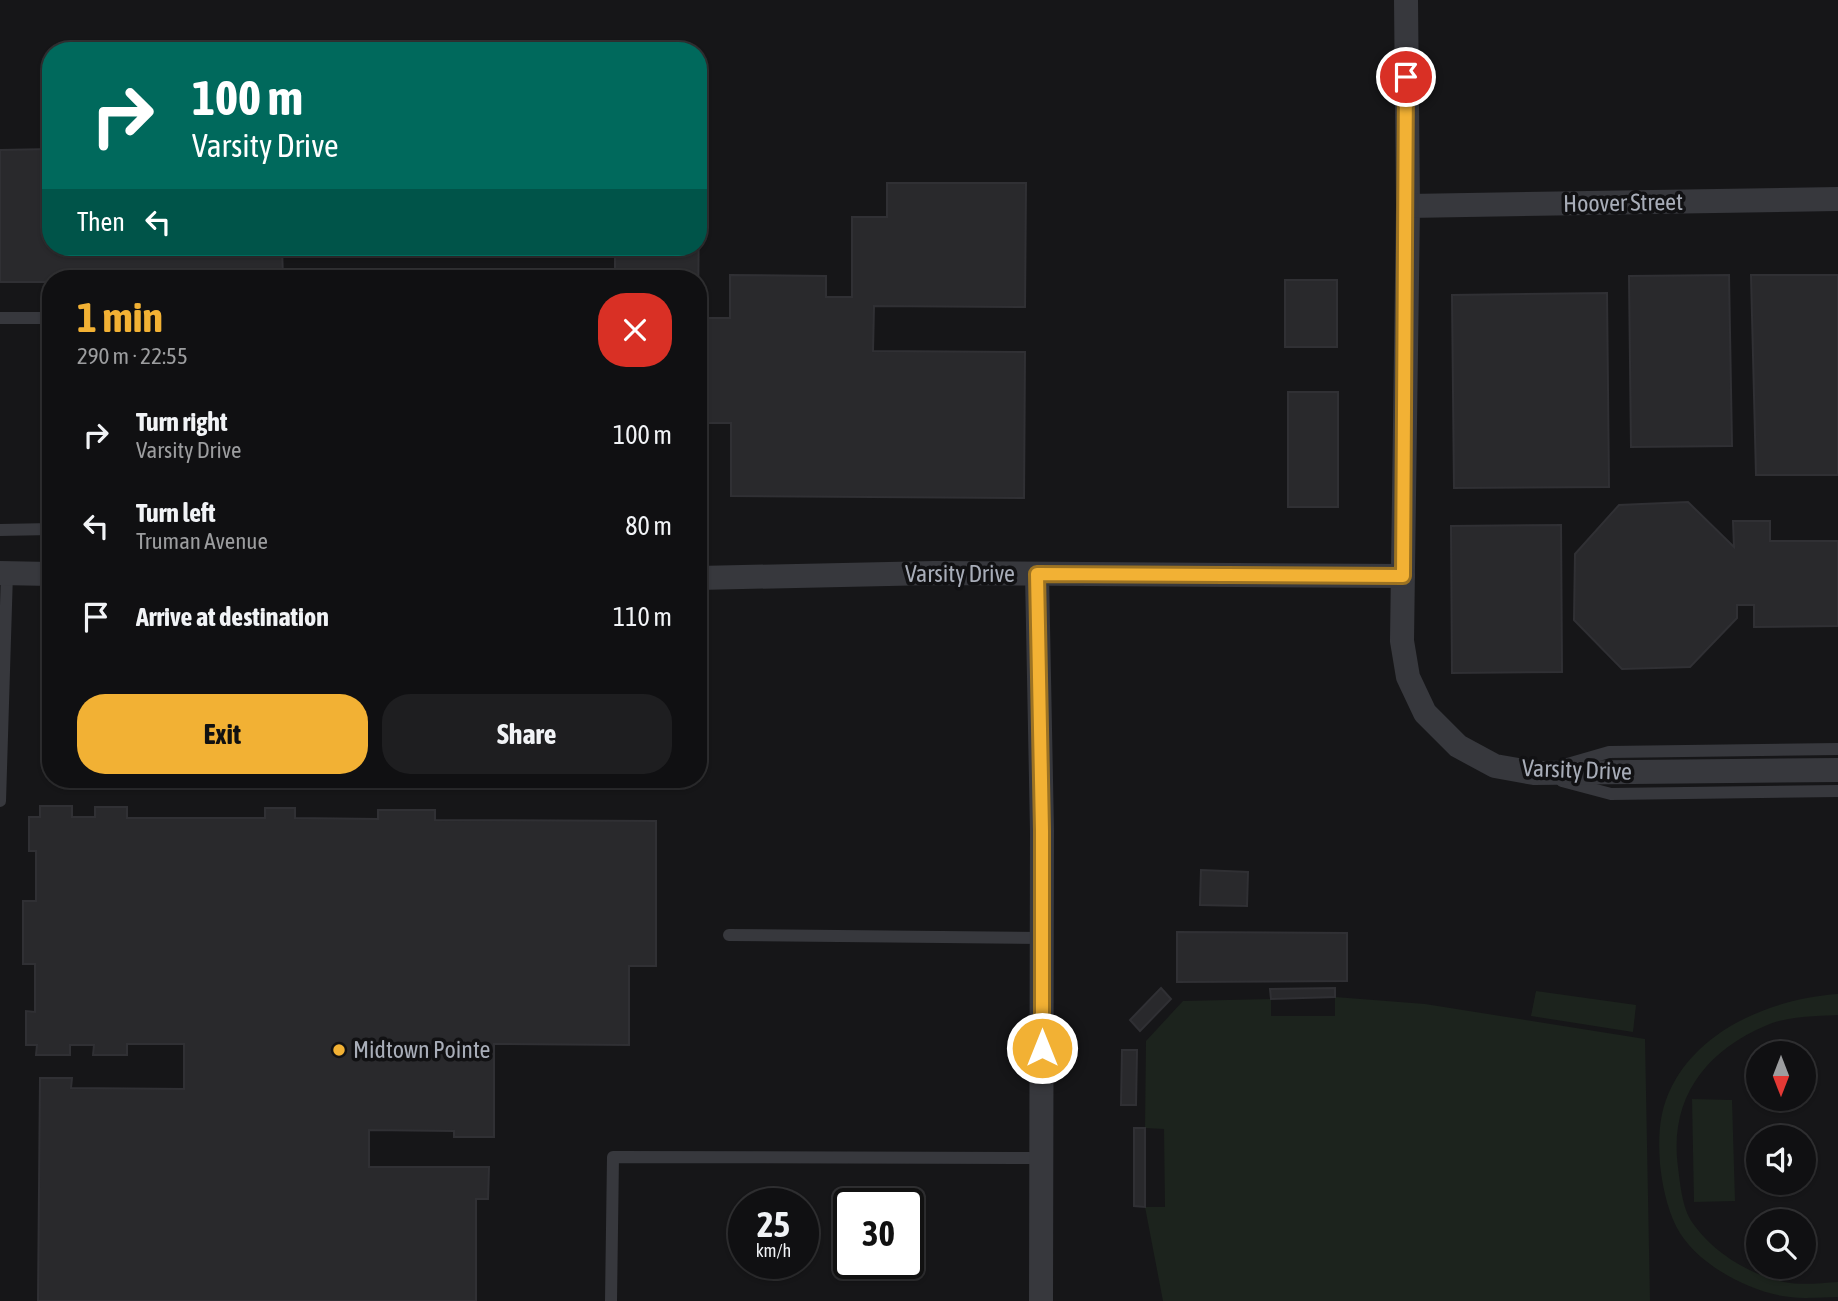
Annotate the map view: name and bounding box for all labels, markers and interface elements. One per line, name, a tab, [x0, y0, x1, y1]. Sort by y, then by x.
pin	[1376, 47, 1436, 107]
icon: arrive	[1387, 58, 1425, 96]
text: 100 m	[192, 69, 303, 125]
icon: right	[77, 70, 168, 161]
text: Varsity Drive	[192, 127, 339, 164]
street label: Hoover Street	[1563, 188, 1683, 217]
icon: left	[139, 203, 177, 241]
text: Then	[77, 207, 125, 237]
text: 1 min	[77, 293, 163, 341]
button: close	[598, 293, 672, 367]
text: 290 m · 22:55	[77, 343, 188, 369]
text: Turn right	[136, 407, 227, 437]
icon: right	[77, 416, 115, 454]
text: 100 m	[613, 420, 672, 450]
text: Varsity Drive	[136, 437, 241, 463]
text: Turn left	[136, 498, 216, 528]
icon: left	[77, 507, 115, 545]
text: 80 m	[625, 511, 672, 541]
text: Truman Avenue	[136, 528, 268, 554]
street label: Varsity Drive	[905, 560, 1015, 587]
icon: arrive	[77, 598, 115, 636]
text: Arrive at destination	[136, 602, 329, 632]
text: 110 m	[613, 602, 672, 632]
button: Exit	[77, 694, 368, 774]
button: Share	[382, 694, 672, 774]
street label: Varsity Drive	[1522, 754, 1632, 785]
position arrow	[1005, 1011, 1079, 1085]
place label: Midtown Pointe	[353, 1036, 490, 1063]
north arrow	[1746, 1041, 1816, 1111]
map controls	[1746, 1041, 1816, 1279]
marker: Midtown Pointe	[331, 1042, 347, 1058]
button: sound	[1746, 1125, 1816, 1195]
speed limit sign: 30	[833, 1188, 924, 1279]
text: 25	[757, 1204, 790, 1244]
button: search	[1746, 1209, 1816, 1279]
text: km/h	[756, 1240, 791, 1261]

